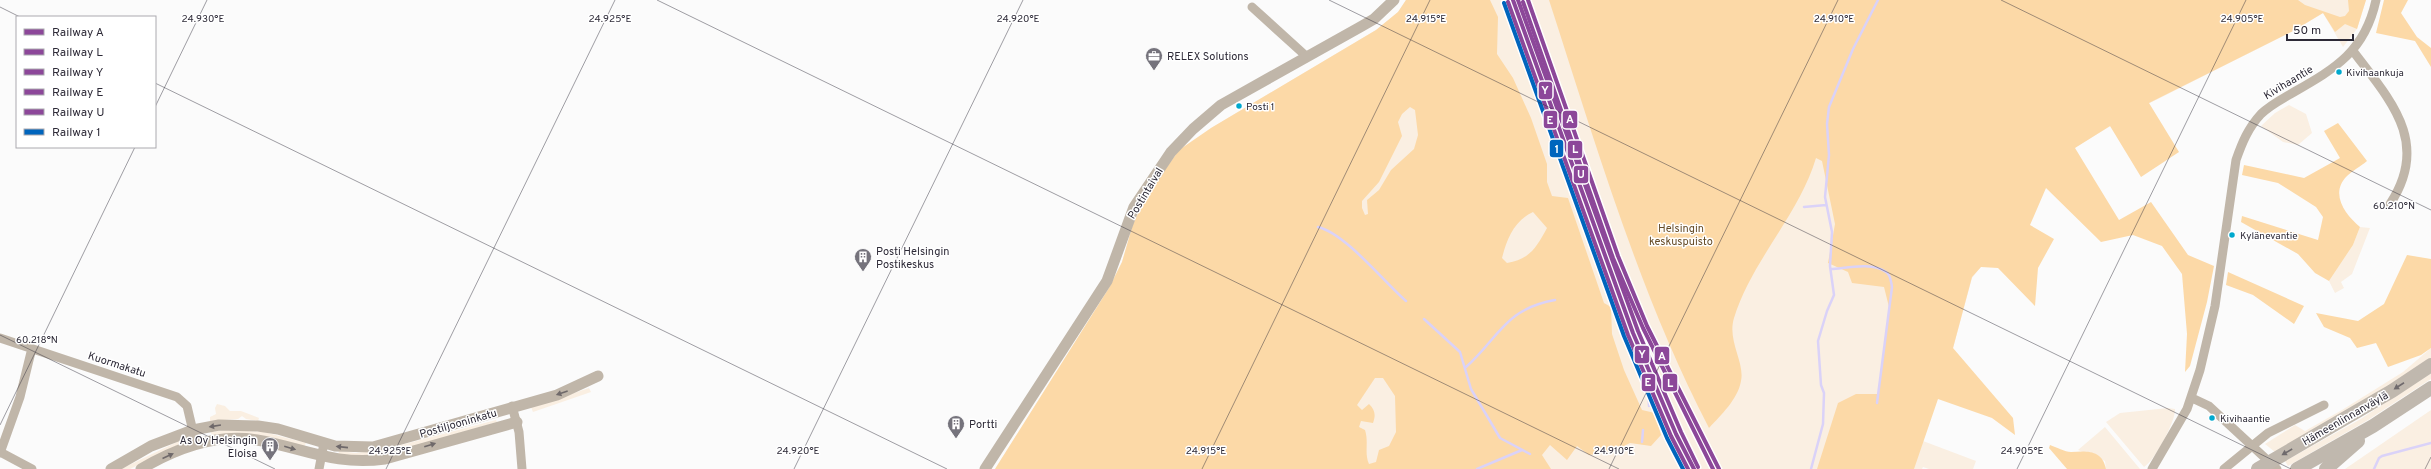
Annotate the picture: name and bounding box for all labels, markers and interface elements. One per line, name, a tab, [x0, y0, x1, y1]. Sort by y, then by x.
text: 24.930°E	[182, 13, 224, 26]
text: 24.925°E	[589, 13, 631, 26]
text: 24.920°E	[996, 13, 1040, 26]
text: 24.915°E	[1406, 13, 1446, 26]
text: 24.910°E	[1814, 13, 1854, 26]
text: 24.905°E	[2220, 13, 2264, 26]
legend	[16, 16, 156, 148]
scale bar	[2287, 16, 2353, 42]
text: 50 m	[2293, 23, 2321, 39]
text: Railway A	[52, 25, 104, 41]
text: Railway L	[52, 45, 103, 61]
office icon: RELEX Solutions	[1144, 46, 1164, 71]
place label: RELEX Solutions	[1167, 50, 1249, 64]
street label: Kivihaantie	[2261, 63, 2316, 103]
text: Railway Y	[52, 65, 104, 81]
marker: Kivihaankuja	[2334, 67, 2344, 77]
place label: Kivihaankuja	[2346, 67, 2404, 80]
line badge: Y	[1538, 81, 1553, 100]
text: Y	[1541, 84, 1549, 98]
text: Railway E	[52, 85, 103, 101]
marker: Posti 1	[1234, 101, 1244, 111]
place label: Posti 1	[1246, 101, 1275, 114]
text: Railway U	[52, 105, 105, 121]
line badge: E	[1543, 110, 1558, 129]
line badge: A	[1562, 110, 1578, 129]
text: A	[1566, 113, 1574, 127]
text: E	[1547, 114, 1554, 128]
text: Railway 1	[52, 125, 101, 141]
line badge: 1	[1549, 139, 1564, 158]
line badge: L	[1567, 140, 1583, 159]
text: 1	[1555, 143, 1559, 157]
text: L	[1572, 143, 1579, 157]
street label: Postintaival	[1125, 165, 1167, 222]
line badge: U	[1573, 165, 1589, 184]
text: U	[1577, 168, 1585, 182]
text: 60.210°N	[2373, 200, 2415, 213]
park label: Helsingin keskuspuisto	[1649, 222, 1713, 249]
marker: Kylänevantie	[2227, 230, 2237, 240]
place label: Kylänevantie	[2240, 230, 2298, 243]
place label: Posti Helsingin Postikeskus	[876, 245, 949, 272]
building icon: Posti Helsingin Postikeskus	[853, 247, 873, 272]
text: 60.218°N	[16, 334, 58, 347]
line badge: Y	[1634, 345, 1650, 364]
line badge: A	[1654, 346, 1670, 365]
text: Y	[1638, 348, 1646, 362]
street label: Kuormakatu	[86, 349, 147, 381]
text: A	[1658, 350, 1666, 364]
line badge: E	[1641, 373, 1656, 392]
line badge: L	[1662, 373, 1678, 392]
text: E	[1645, 376, 1652, 390]
text: L	[1667, 377, 1674, 391]
one-way arrow	[2393, 383, 2405, 390]
street label: Hämeenlinnanväylä	[2300, 388, 2391, 449]
one-way arrow	[556, 390, 568, 396]
street label: Postiljooninkatu	[418, 406, 498, 442]
marker: Kivihaantie	[2207, 413, 2217, 423]
place label: Kivihaantie	[2220, 413, 2270, 426]
building icon: Portti	[946, 414, 966, 439]
place label: Portti	[969, 418, 997, 432]
one-way arrow	[209, 423, 221, 429]
place label: As Oy Helsingin Eloisa	[180, 434, 257, 461]
building icon: As Oy Helsingin Eloisa	[260, 436, 280, 461]
one-way arrow	[424, 442, 436, 448]
one-way arrow	[336, 443, 348, 450]
one-way arrow	[284, 445, 296, 451]
text: 24.925°E	[369, 445, 411, 458]
text: 24.920°E	[776, 445, 820, 458]
text: 24.915°E	[1186, 445, 1226, 458]
text: 24.910°E	[1594, 445, 1634, 458]
text: 24.905°E	[2000, 445, 2044, 458]
one-way arrow	[2281, 449, 2293, 456]
one-way arrow	[162, 452, 174, 459]

